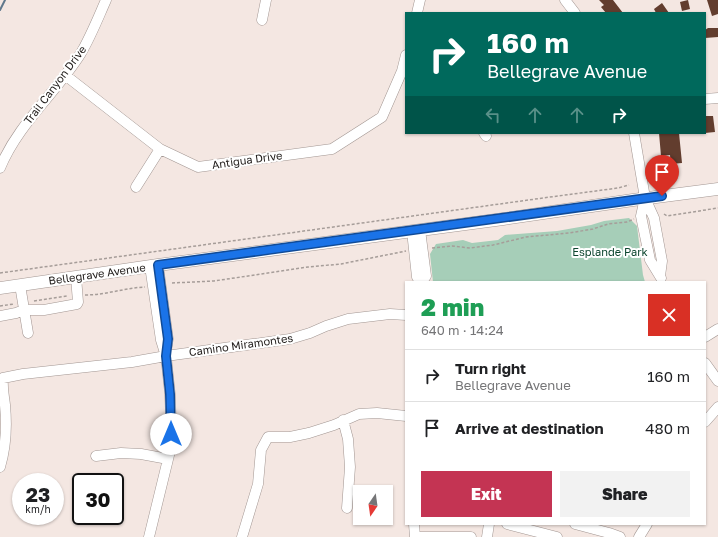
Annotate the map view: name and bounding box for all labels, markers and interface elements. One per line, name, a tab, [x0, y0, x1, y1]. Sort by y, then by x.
text: 160 m	[487, 26, 569, 59]
icon: right	[421, 28, 473, 80]
street label: Trail Canyon Drive	[21, 43, 88, 127]
text: Bellegrave Avenue	[487, 60, 647, 82]
icon: left	[482, 104, 504, 126]
icon: ahead	[524, 104, 546, 126]
icon: ahead	[566, 104, 588, 126]
icon: right	[608, 104, 630, 126]
street label: Antigua Drive	[211, 148, 283, 171]
pin	[645, 155, 679, 196]
icon: arrive	[651, 161, 673, 183]
park label: Esplande Park	[572, 245, 648, 258]
street label: Bellegrave Avenue	[48, 260, 146, 287]
text: 2 min	[421, 292, 484, 321]
button: close	[648, 294, 690, 336]
text: 640 m · 14:24	[421, 322, 504, 338]
street label: Camino Miramontes	[188, 331, 294, 358]
text: Turn right	[455, 359, 526, 377]
icon: right	[421, 365, 443, 387]
text: 160 m	[647, 367, 690, 385]
text: Bellegrave Avenue	[455, 377, 571, 393]
position arrow	[150, 413, 192, 455]
icon: arrive	[421, 417, 443, 439]
text: Arrive at destination	[455, 419, 604, 437]
text: 480 m	[645, 419, 690, 437]
button: Exit	[421, 471, 552, 517]
button: Share	[560, 471, 690, 517]
speed limit sign: 30	[72, 473, 124, 525]
text: 23	[26, 482, 50, 506]
north arrow	[353, 485, 393, 525]
map controls	[353, 485, 393, 525]
text: km/h	[25, 503, 51, 515]

